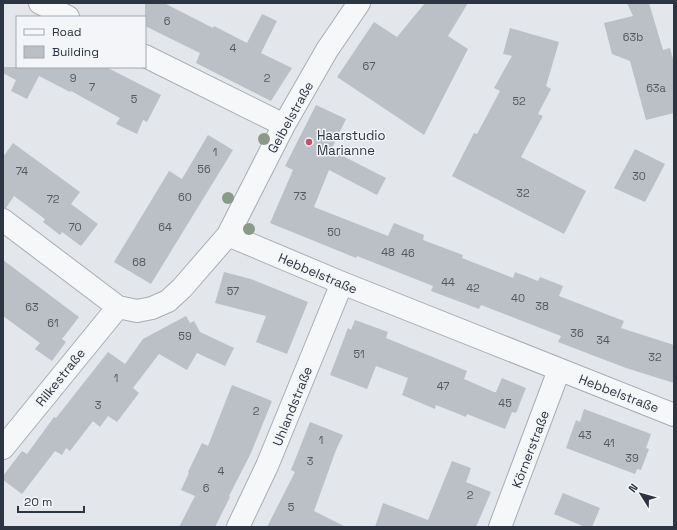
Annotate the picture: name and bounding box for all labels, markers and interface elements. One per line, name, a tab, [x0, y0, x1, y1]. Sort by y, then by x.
house number: 6	[164, 14, 171, 28]
legend	[16, 16, 146, 68]
text: Road	[52, 24, 81, 40]
house number: 63b	[623, 30, 643, 44]
house number: 4	[230, 41, 237, 55]
text: Building	[52, 44, 99, 60]
house number: 67	[363, 59, 375, 73]
house number: 9	[70, 71, 77, 85]
house number: 2	[264, 71, 271, 85]
street label: Geibelstraße	[264, 78, 317, 156]
house number: 7	[89, 80, 95, 94]
house number: 63a	[646, 81, 667, 95]
house number: 5	[131, 92, 138, 106]
house number: 52	[512, 94, 526, 108]
place label: Haarstudio Marianne	[317, 127, 385, 159]
marker: Haarstudio Marianne	[304, 137, 314, 147]
house number: 1	[213, 145, 217, 159]
house number: 56	[197, 162, 211, 176]
house number: 74	[16, 164, 28, 178]
house number: 30	[632, 169, 646, 183]
house number: 32	[516, 186, 530, 200]
house number: 73	[294, 189, 307, 203]
house number: 60	[178, 190, 192, 204]
house number: 72	[47, 192, 60, 206]
house number: 70	[68, 220, 82, 234]
house number: 64	[158, 220, 172, 234]
house number: 50	[327, 225, 341, 239]
house number: 48	[381, 245, 395, 259]
house number: 46	[401, 246, 415, 260]
street label: Hebbelstraße	[276, 249, 360, 298]
house number: 68	[132, 255, 146, 269]
house number: 44	[441, 275, 455, 289]
house number: 42	[466, 281, 480, 295]
house number: 57	[227, 284, 239, 298]
house number: 40	[511, 291, 525, 305]
house number: 38	[535, 299, 549, 313]
house number: 63	[25, 300, 39, 314]
house number: 61	[47, 316, 59, 330]
house number: 36	[570, 326, 584, 340]
house number: 59	[178, 329, 192, 343]
house number: 34	[596, 333, 610, 347]
street label: Rilkestraße	[32, 345, 89, 410]
house number: 51	[353, 347, 365, 361]
house number: 32	[648, 350, 662, 364]
street label: Uhlandstraße	[269, 364, 316, 448]
street label: Hebbelstraße	[576, 370, 661, 417]
house number: 1	[114, 371, 118, 385]
house number: 47	[437, 379, 449, 393]
house number: 45	[498, 396, 512, 410]
house number: 3	[95, 398, 102, 412]
house number: 2	[253, 404, 260, 418]
street label: Körnerstraße	[508, 408, 553, 490]
house number: 43	[578, 428, 592, 442]
house number: 1	[319, 433, 323, 447]
house number: 41	[603, 436, 615, 450]
house number: 39	[625, 451, 639, 465]
house number: 3	[307, 454, 314, 468]
house number: 4	[218, 464, 225, 478]
north arrow	[621, 474, 661, 514]
house number: 6	[203, 481, 210, 495]
text: N	[625, 481, 641, 495]
scale bar	[18, 488, 84, 514]
house number: 2	[467, 488, 474, 502]
text: 20 m	[24, 494, 52, 510]
house number: 5	[288, 500, 295, 514]

